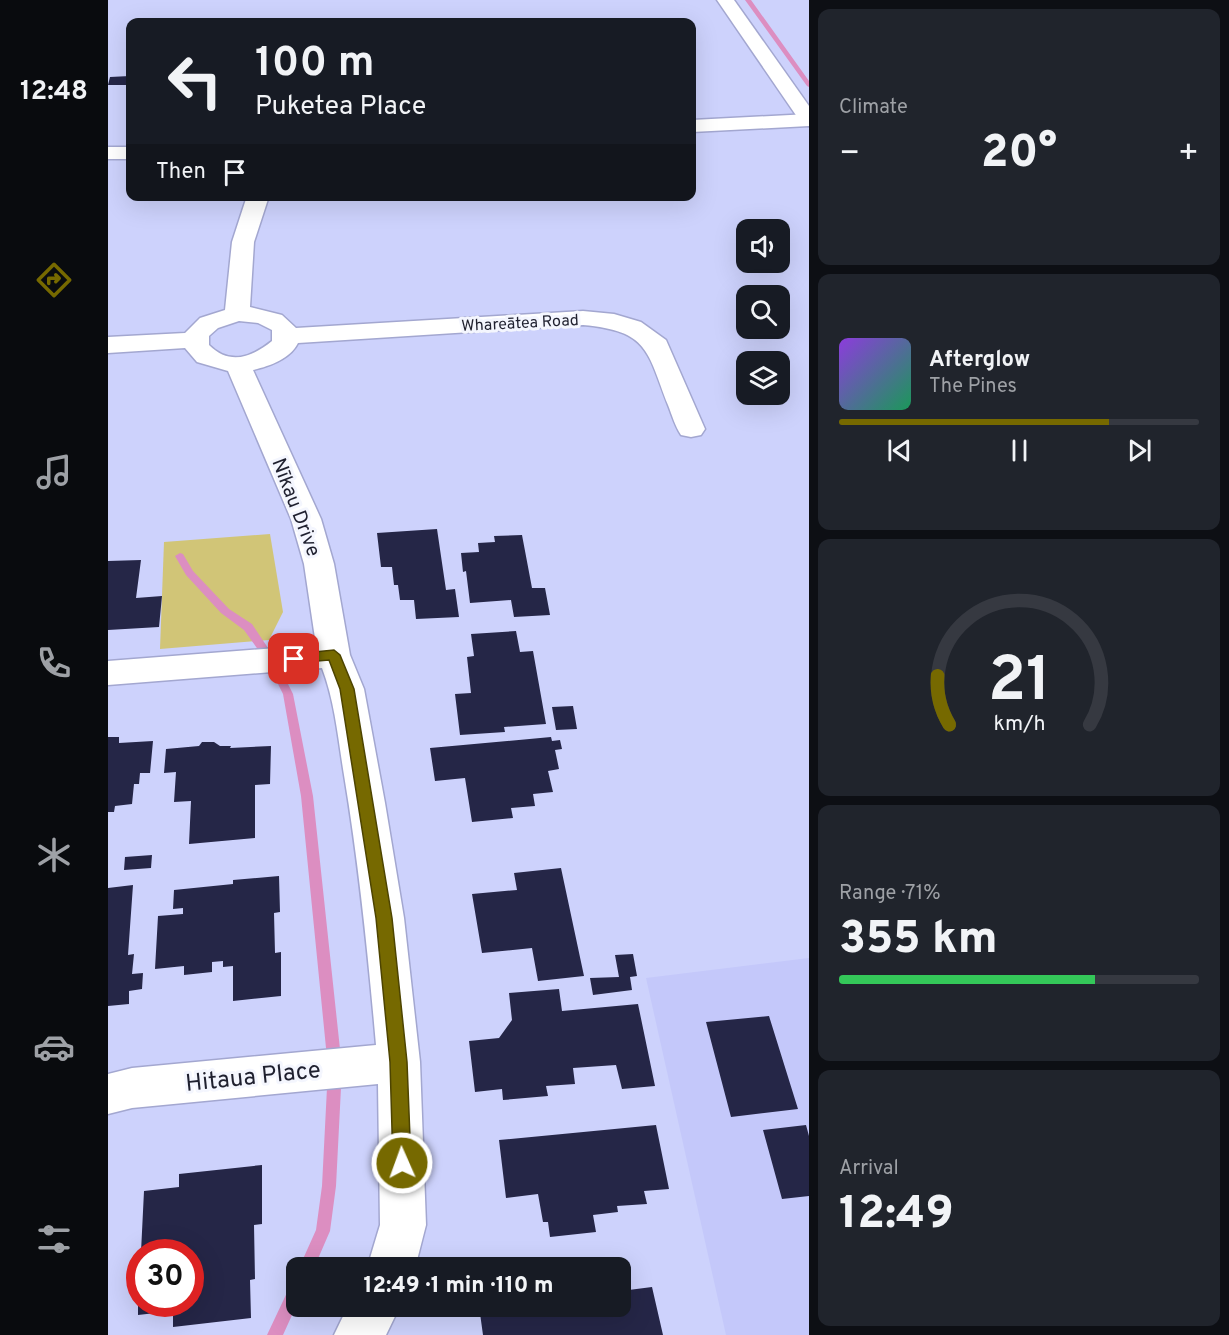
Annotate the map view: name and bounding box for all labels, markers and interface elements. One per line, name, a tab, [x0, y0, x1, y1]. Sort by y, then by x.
text: 100 m	[255, 38, 374, 91]
icon: left	[156, 42, 234, 120]
text: 12:48	[20, 75, 88, 109]
text: Puketea Place	[255, 90, 426, 124]
text: Climate	[839, 95, 908, 121]
text: 20°	[981, 126, 1057, 183]
text: −	[839, 134, 860, 176]
text: +	[1178, 134, 1199, 176]
icon: arrive	[218, 156, 251, 189]
text: Then	[156, 159, 206, 186]
map controls	[736, 219, 790, 405]
button: sound	[736, 219, 790, 273]
icon: directions	[33, 259, 75, 301]
button: search	[736, 285, 790, 339]
street label: Whareātea Road	[461, 311, 579, 337]
text: Afterglow	[929, 347, 1030, 374]
button: layers	[736, 351, 790, 405]
text: The Pines	[929, 374, 1017, 400]
icon: previous	[883, 434, 916, 467]
icon: pause	[1003, 434, 1036, 467]
icon: next	[1123, 434, 1156, 467]
icon: music	[33, 451, 75, 493]
street label: Nīkau Drive	[264, 455, 326, 561]
pin	[268, 633, 319, 684]
icon: phone	[33, 642, 75, 684]
icon: arrive	[277, 642, 310, 675]
text: 21	[987, 644, 1051, 723]
text: km/h	[993, 711, 1045, 738]
icon: climate	[33, 834, 75, 876]
text: Range · 71%	[839, 881, 941, 907]
text: 355 km	[839, 912, 998, 969]
icon: car	[33, 1026, 75, 1068]
street label: Hitaua Place	[184, 1056, 322, 1100]
position arrow	[370, 1131, 434, 1195]
text: Arrival	[839, 1156, 899, 1182]
text: 12:49	[839, 1187, 954, 1244]
icon: filters	[33, 1218, 75, 1260]
speed limit sign: 30	[126, 1239, 204, 1317]
text: 12:49 · 1 min · 110 m	[364, 1273, 553, 1300]

